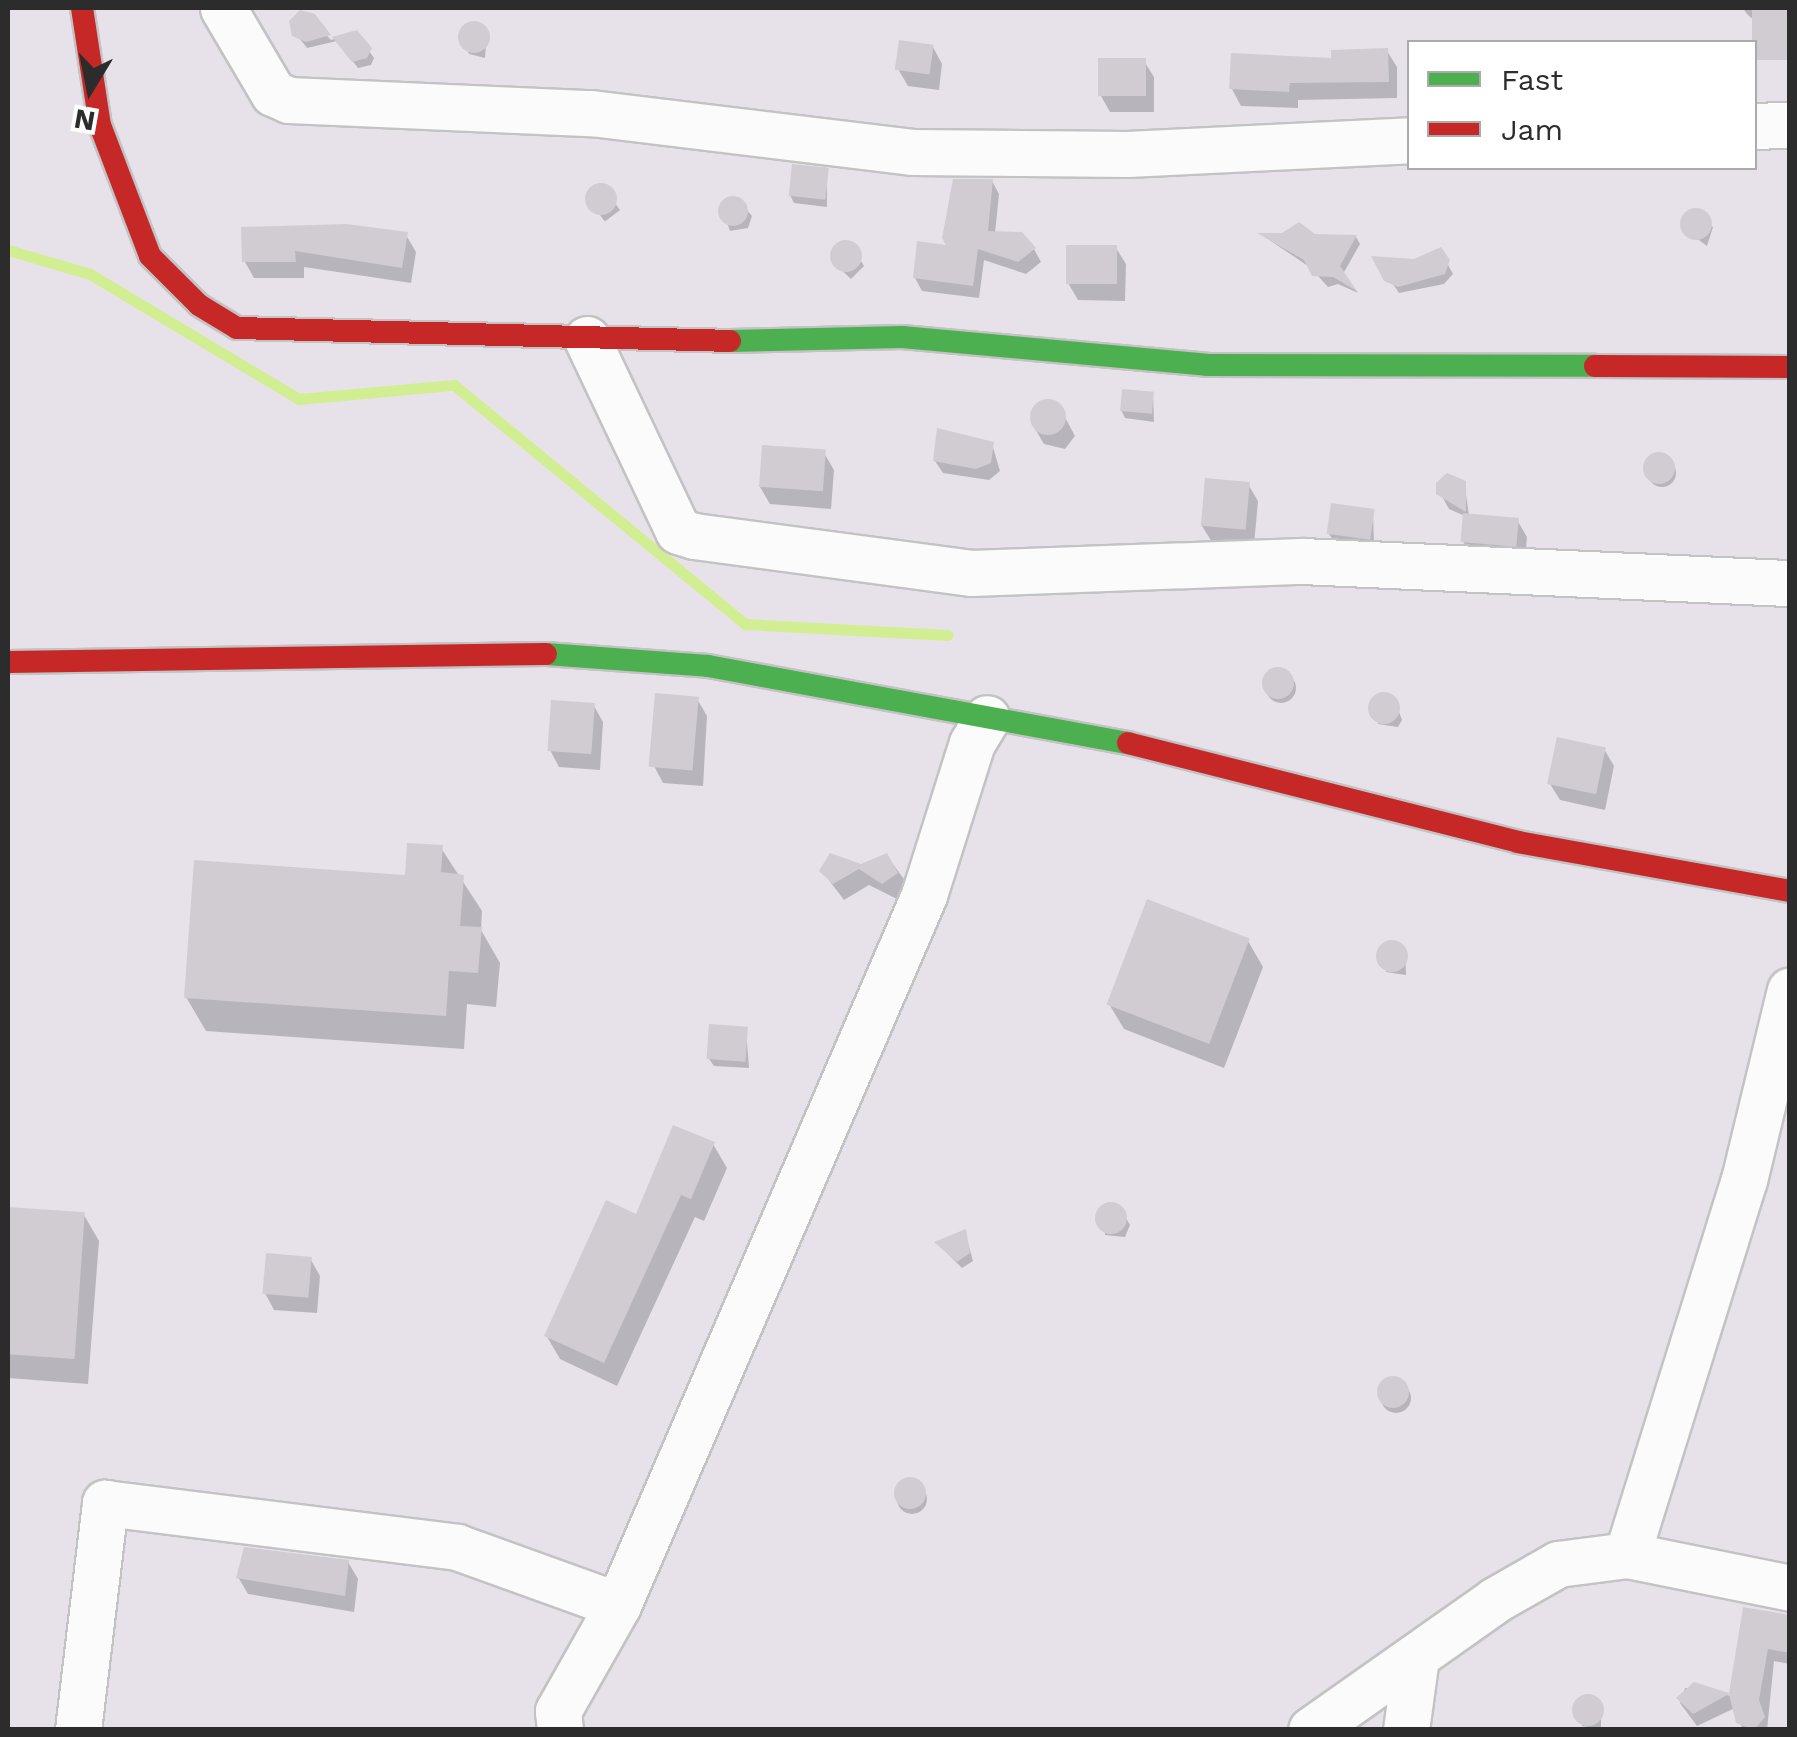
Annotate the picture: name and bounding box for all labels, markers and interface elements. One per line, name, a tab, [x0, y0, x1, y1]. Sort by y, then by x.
north arrow	[40, 40, 140, 140]
legend	[1407, 40, 1757, 170]
text: Fast	[1501, 62, 1563, 97]
text: N	[72, 102, 98, 138]
text: Jam	[1501, 112, 1563, 147]

